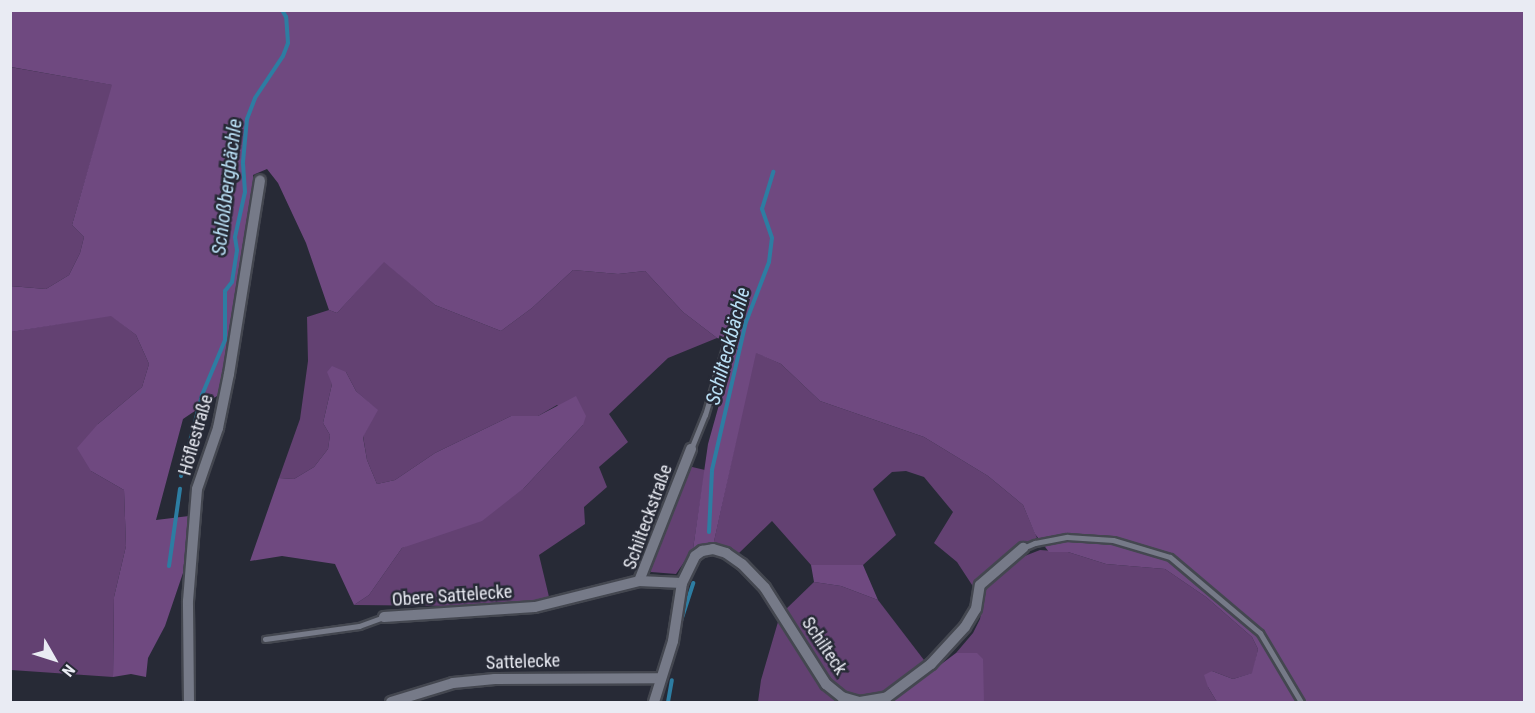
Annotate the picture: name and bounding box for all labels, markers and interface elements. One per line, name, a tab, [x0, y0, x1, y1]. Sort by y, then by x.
water label: Schloßbergbächle	[207, 117, 247, 257]
water label: Schilteckbächle	[701, 285, 755, 407]
street label: Höflestraße	[174, 392, 218, 478]
street label: Schilteckstraße	[619, 462, 677, 572]
street label: Obere Sattelecke	[391, 581, 513, 611]
street label: Schilteck	[797, 613, 851, 679]
north arrow	[24, 629, 84, 689]
street label: Sattelecke	[485, 650, 561, 674]
text: N	[58, 661, 79, 680]

